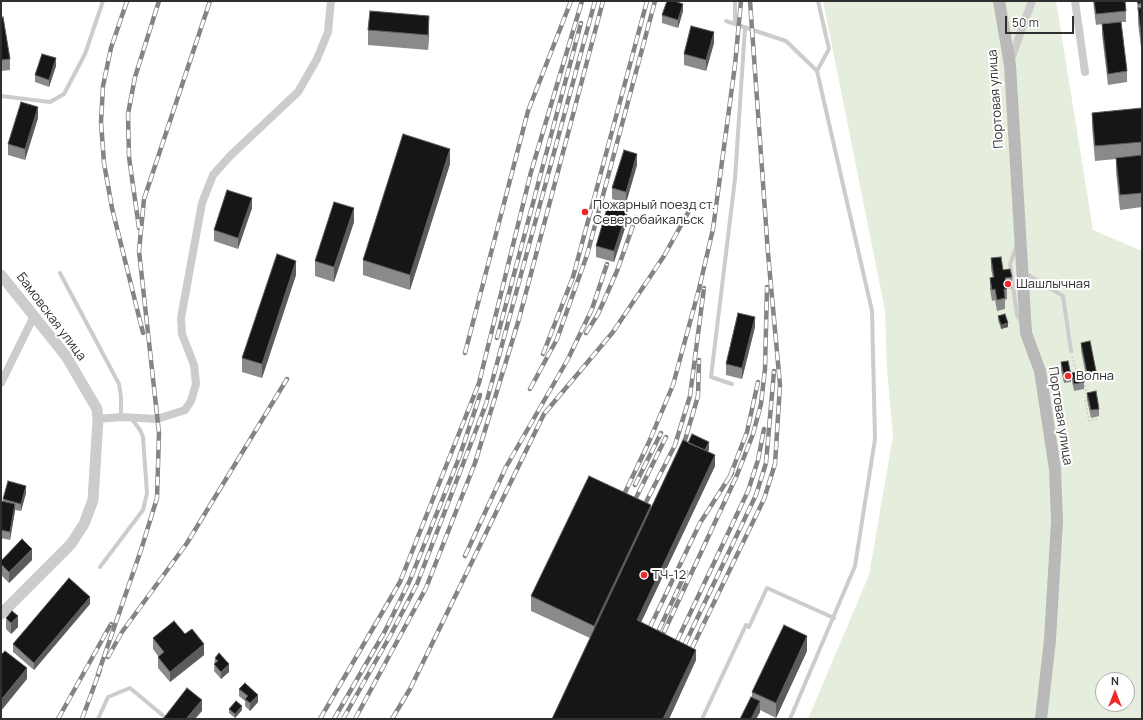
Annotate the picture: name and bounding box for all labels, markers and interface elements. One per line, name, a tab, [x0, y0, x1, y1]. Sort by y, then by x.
scale bar	[1007, 8, 1076, 34]
text: 50 m	[1012, 14, 1039, 31]
street label: Портовая улица	[985, 49, 1007, 149]
place label: Пожарный поезд ст. Северобайкальск	[593, 197, 715, 228]
marker: Пожарный поезд ст. Северобайкальск	[580, 207, 590, 217]
street label: Бамовская улица	[13, 270, 89, 364]
place label: Шашлычная	[1016, 276, 1090, 292]
marker: Шашлычная	[1003, 279, 1013, 289]
street label: Портовая улица	[1045, 366, 1075, 466]
place label: Волна	[1076, 368, 1114, 384]
marker: Волна	[1063, 371, 1073, 381]
place label: ТЧ-12	[652, 567, 686, 583]
marker: ТЧ-12	[639, 570, 649, 580]
north arrow	[1095, 672, 1135, 712]
text: N	[1111, 673, 1119, 688]

